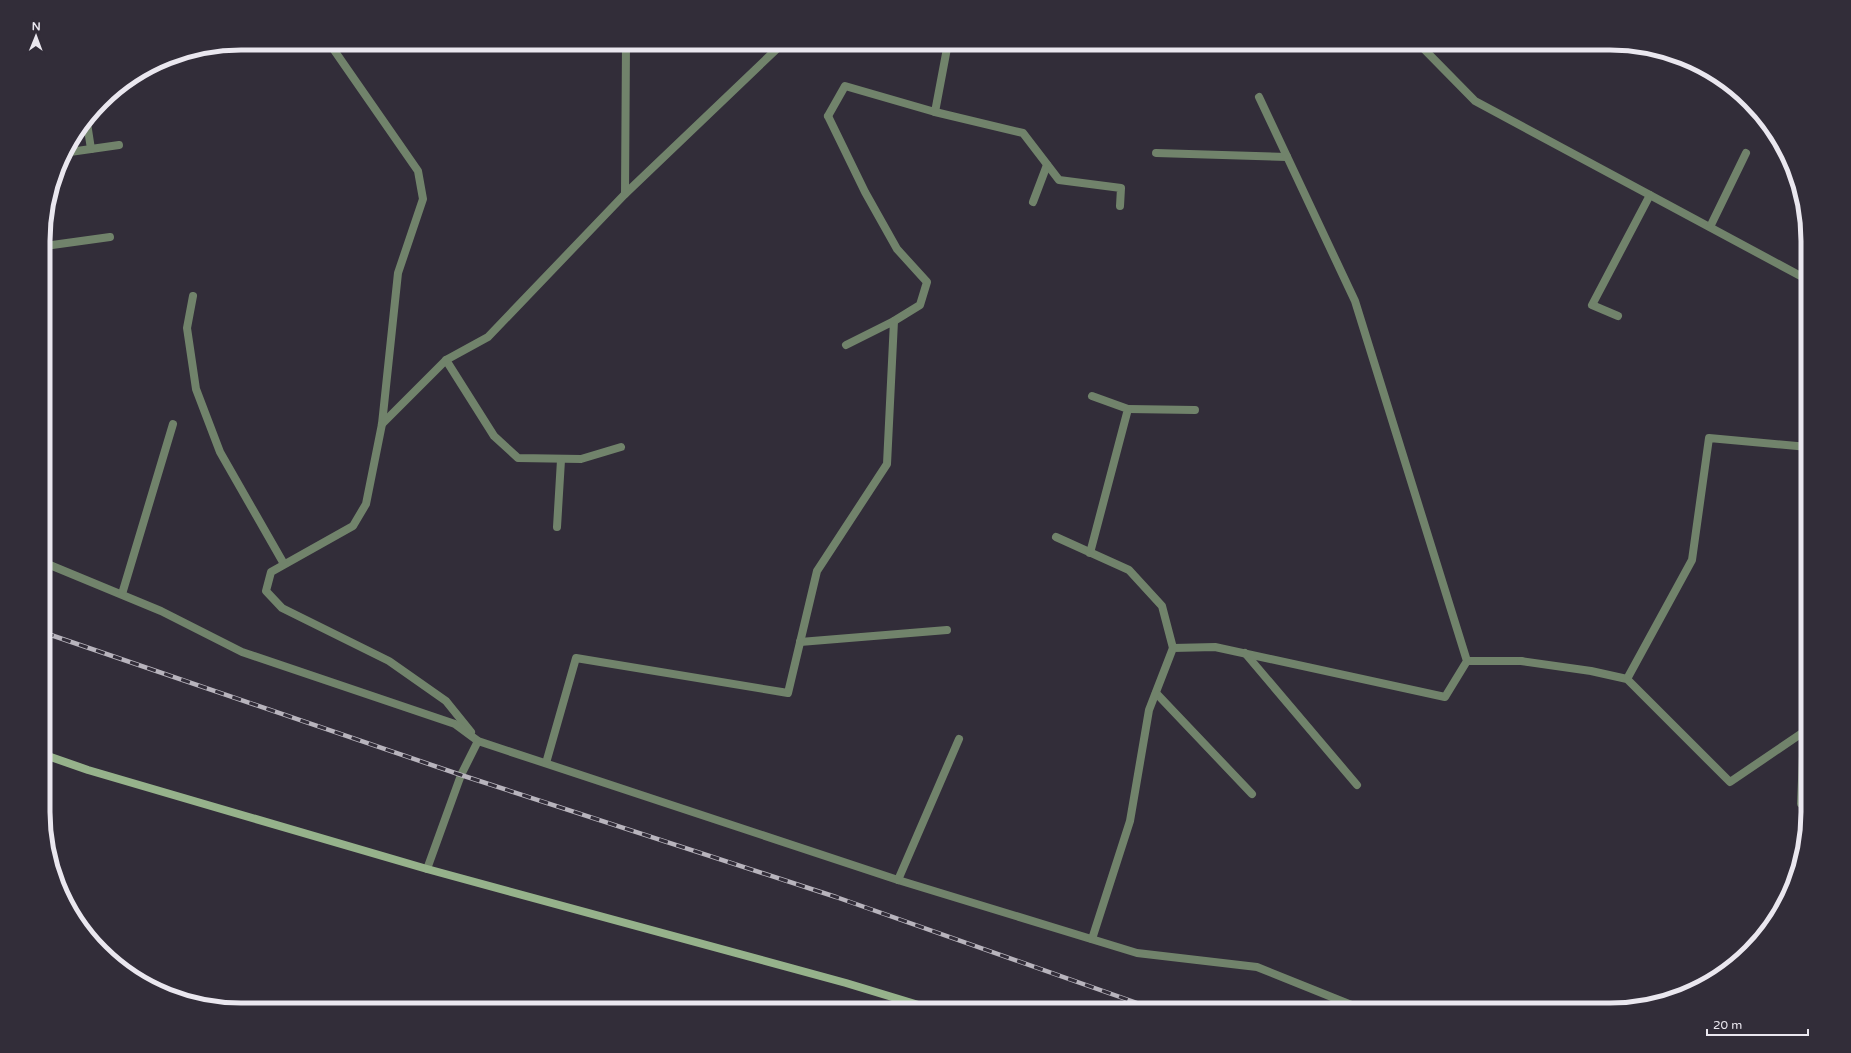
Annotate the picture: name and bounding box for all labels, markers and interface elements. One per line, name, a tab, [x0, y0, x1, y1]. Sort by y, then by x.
north arrow	[16, 16, 56, 56]
text: N	[32, 20, 41, 33]
scale bar	[1707, 1011, 1808, 1037]
text: 20 m	[1713, 1018, 1742, 1032]

